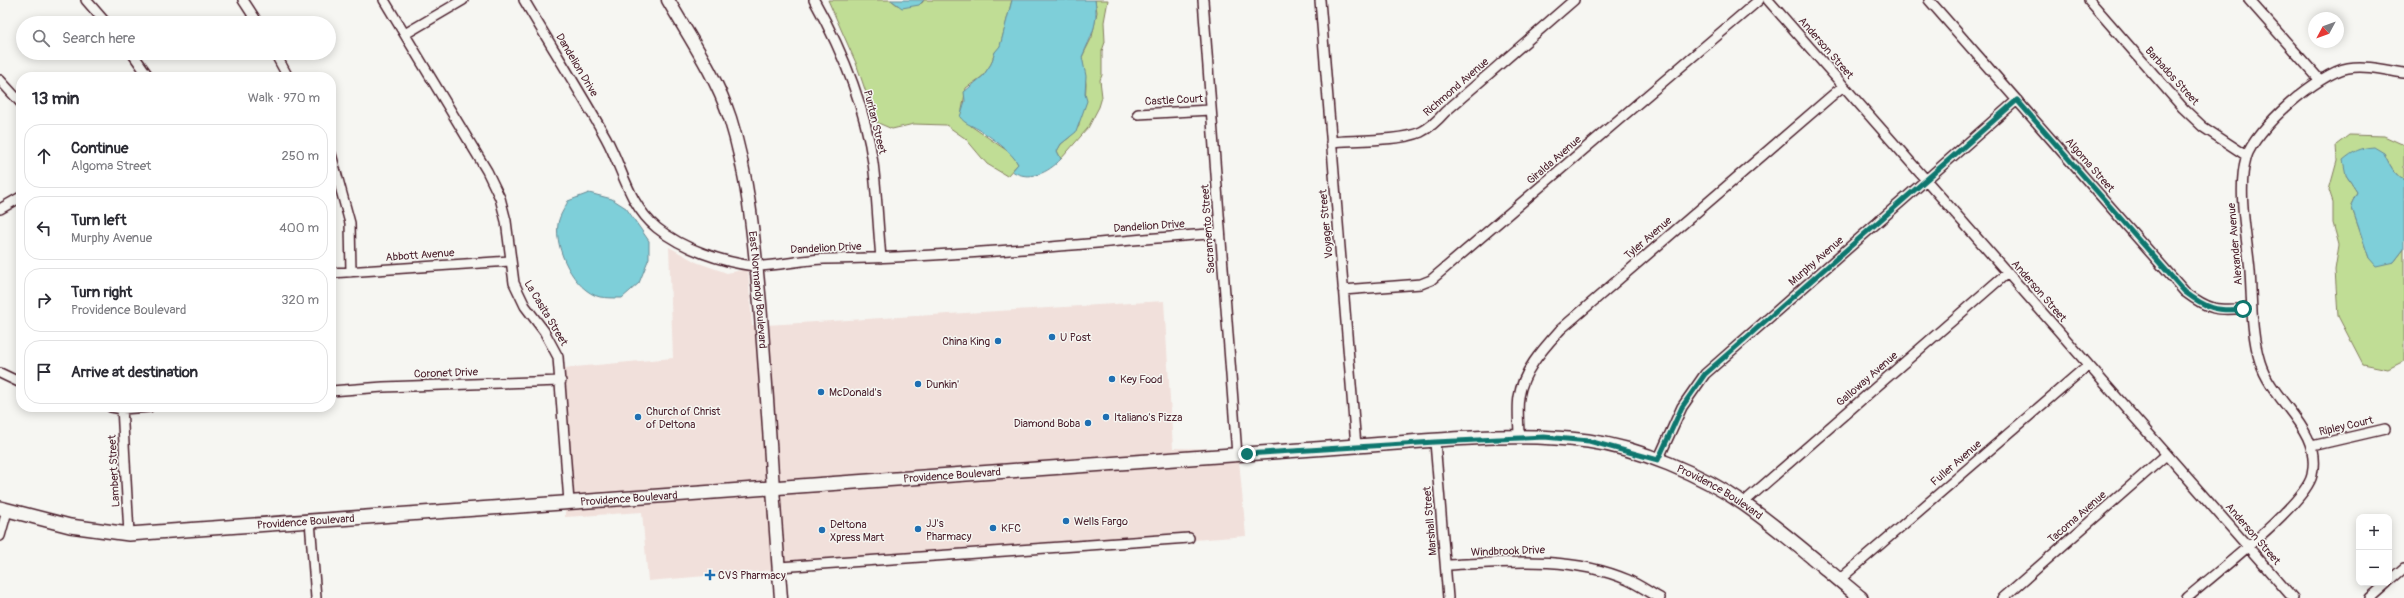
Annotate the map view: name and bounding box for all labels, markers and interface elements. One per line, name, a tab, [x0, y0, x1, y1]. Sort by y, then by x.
north arrow	[2308, 12, 2344, 48]
street label: Anderson Street	[1796, 15, 1857, 82]
search box	[16, 16, 336, 60]
icon: search	[30, 27, 52, 49]
text: Search here	[62, 29, 135, 48]
street label: Dandelion Drive	[553, 31, 601, 99]
street label: Barbados Street	[2142, 44, 2202, 108]
street label: Richmond Avenue	[1421, 55, 1492, 119]
text: 13 min	[32, 88, 79, 109]
street label: Puritan Street	[861, 89, 889, 156]
text: Walk · 970 m	[248, 90, 320, 106]
street label: Castle Court	[1145, 92, 1204, 108]
street label: Giralda Avenue	[1524, 133, 1584, 187]
street label: Algoma Street	[2063, 135, 2118, 195]
text: Continue	[71, 139, 129, 158]
icon: ahead	[33, 145, 55, 167]
text: 250 m	[281, 148, 319, 164]
text: Algoma Street	[71, 158, 151, 174]
street label: Sacramento Street	[1198, 183, 1218, 274]
street label: Voyager Street	[1316, 188, 1336, 259]
street label: Alexander Avenue	[2225, 202, 2245, 286]
text: Turn left	[71, 211, 127, 230]
street label: Tyler Avenue	[1622, 213, 1675, 262]
icon: left	[33, 217, 55, 239]
street label: Dandelion Drive	[1113, 217, 1186, 235]
text: 400 m	[279, 220, 319, 236]
text: Murphy Avenue	[71, 230, 152, 246]
street label: East Normandy Boulevard	[746, 230, 770, 349]
street label: Murphy Avenue	[1786, 233, 1847, 288]
street label: Dandelion Drive	[790, 240, 863, 256]
street label: Abbott Avenue	[385, 246, 455, 264]
street label: Anderson Street	[2009, 258, 2070, 325]
street label: La Casita Street	[521, 278, 571, 349]
text: Turn right	[71, 283, 132, 302]
icon: right	[33, 289, 55, 311]
text: 320 m	[281, 292, 319, 308]
route start	[2234, 300, 2252, 318]
text: Providence Boulevard	[71, 302, 186, 318]
place label: U Post	[1060, 331, 1092, 344]
marker: U Post	[1047, 332, 1057, 342]
place label: China King	[942, 335, 990, 348]
marker: China King	[993, 336, 1003, 346]
street label: Galloway Avenue	[1834, 349, 1901, 409]
icon: arrive	[33, 361, 55, 383]
text: Arrive at destination	[71, 363, 198, 382]
street label: Coronet Drive	[414, 365, 479, 381]
place label: Key Food	[1120, 373, 1162, 386]
marker: Key Food	[1107, 374, 1117, 384]
place label: Dunkin'	[926, 378, 959, 391]
marker: Dunkin'	[913, 379, 923, 389]
place label: McDonald's	[829, 386, 882, 399]
marker: McDonald's	[816, 387, 826, 397]
place label: Church of Christ of Deltona	[646, 405, 721, 431]
place label: Italiano's Pizza	[1114, 411, 1182, 424]
marker: Church of Christ of Deltona	[633, 412, 643, 422]
marker: Italiano's Pizza	[1101, 412, 1111, 422]
street label: Ripley Court	[2318, 413, 2375, 439]
place label: Diamond Boba	[1014, 417, 1080, 430]
marker: Diamond Boba	[1083, 418, 1093, 428]
street label: Lambert Street	[106, 434, 122, 508]
street label: Fuller Avenue	[1928, 437, 1984, 489]
route end	[1238, 445, 1256, 463]
street label: Providence Boulevard	[1675, 462, 1765, 522]
street label: Providence Boulevard	[903, 465, 1001, 485]
street label: Marshall Street	[1420, 485, 1440, 556]
street label: Providence Boulevard	[580, 488, 678, 508]
street label: Tacoma Avenue	[2045, 488, 2109, 546]
street label: Anderson Street	[2223, 501, 2284, 568]
street label: Providence Boulevard	[257, 511, 355, 531]
map controls	[2356, 514, 2392, 586]
button: +	[2356, 514, 2392, 550]
place label: Wells Fargo	[1074, 515, 1128, 528]
marker: Wells Fargo	[1061, 516, 1071, 526]
place label: JJ's Pharmacy	[926, 517, 972, 543]
place label: Deltona Xpress Mart	[830, 518, 885, 544]
place label: KFC	[1001, 522, 1021, 535]
marker: KFC	[988, 523, 998, 533]
marker: JJ's Pharmacy	[913, 524, 923, 534]
marker: Deltona Xpress Mart	[817, 525, 827, 535]
street label: Windbrook Drive	[1471, 543, 1546, 559]
button: −	[2356, 550, 2392, 586]
place label: CVS Pharmacy	[718, 569, 786, 582]
marker: CVS Pharmacy	[705, 570, 715, 580]

